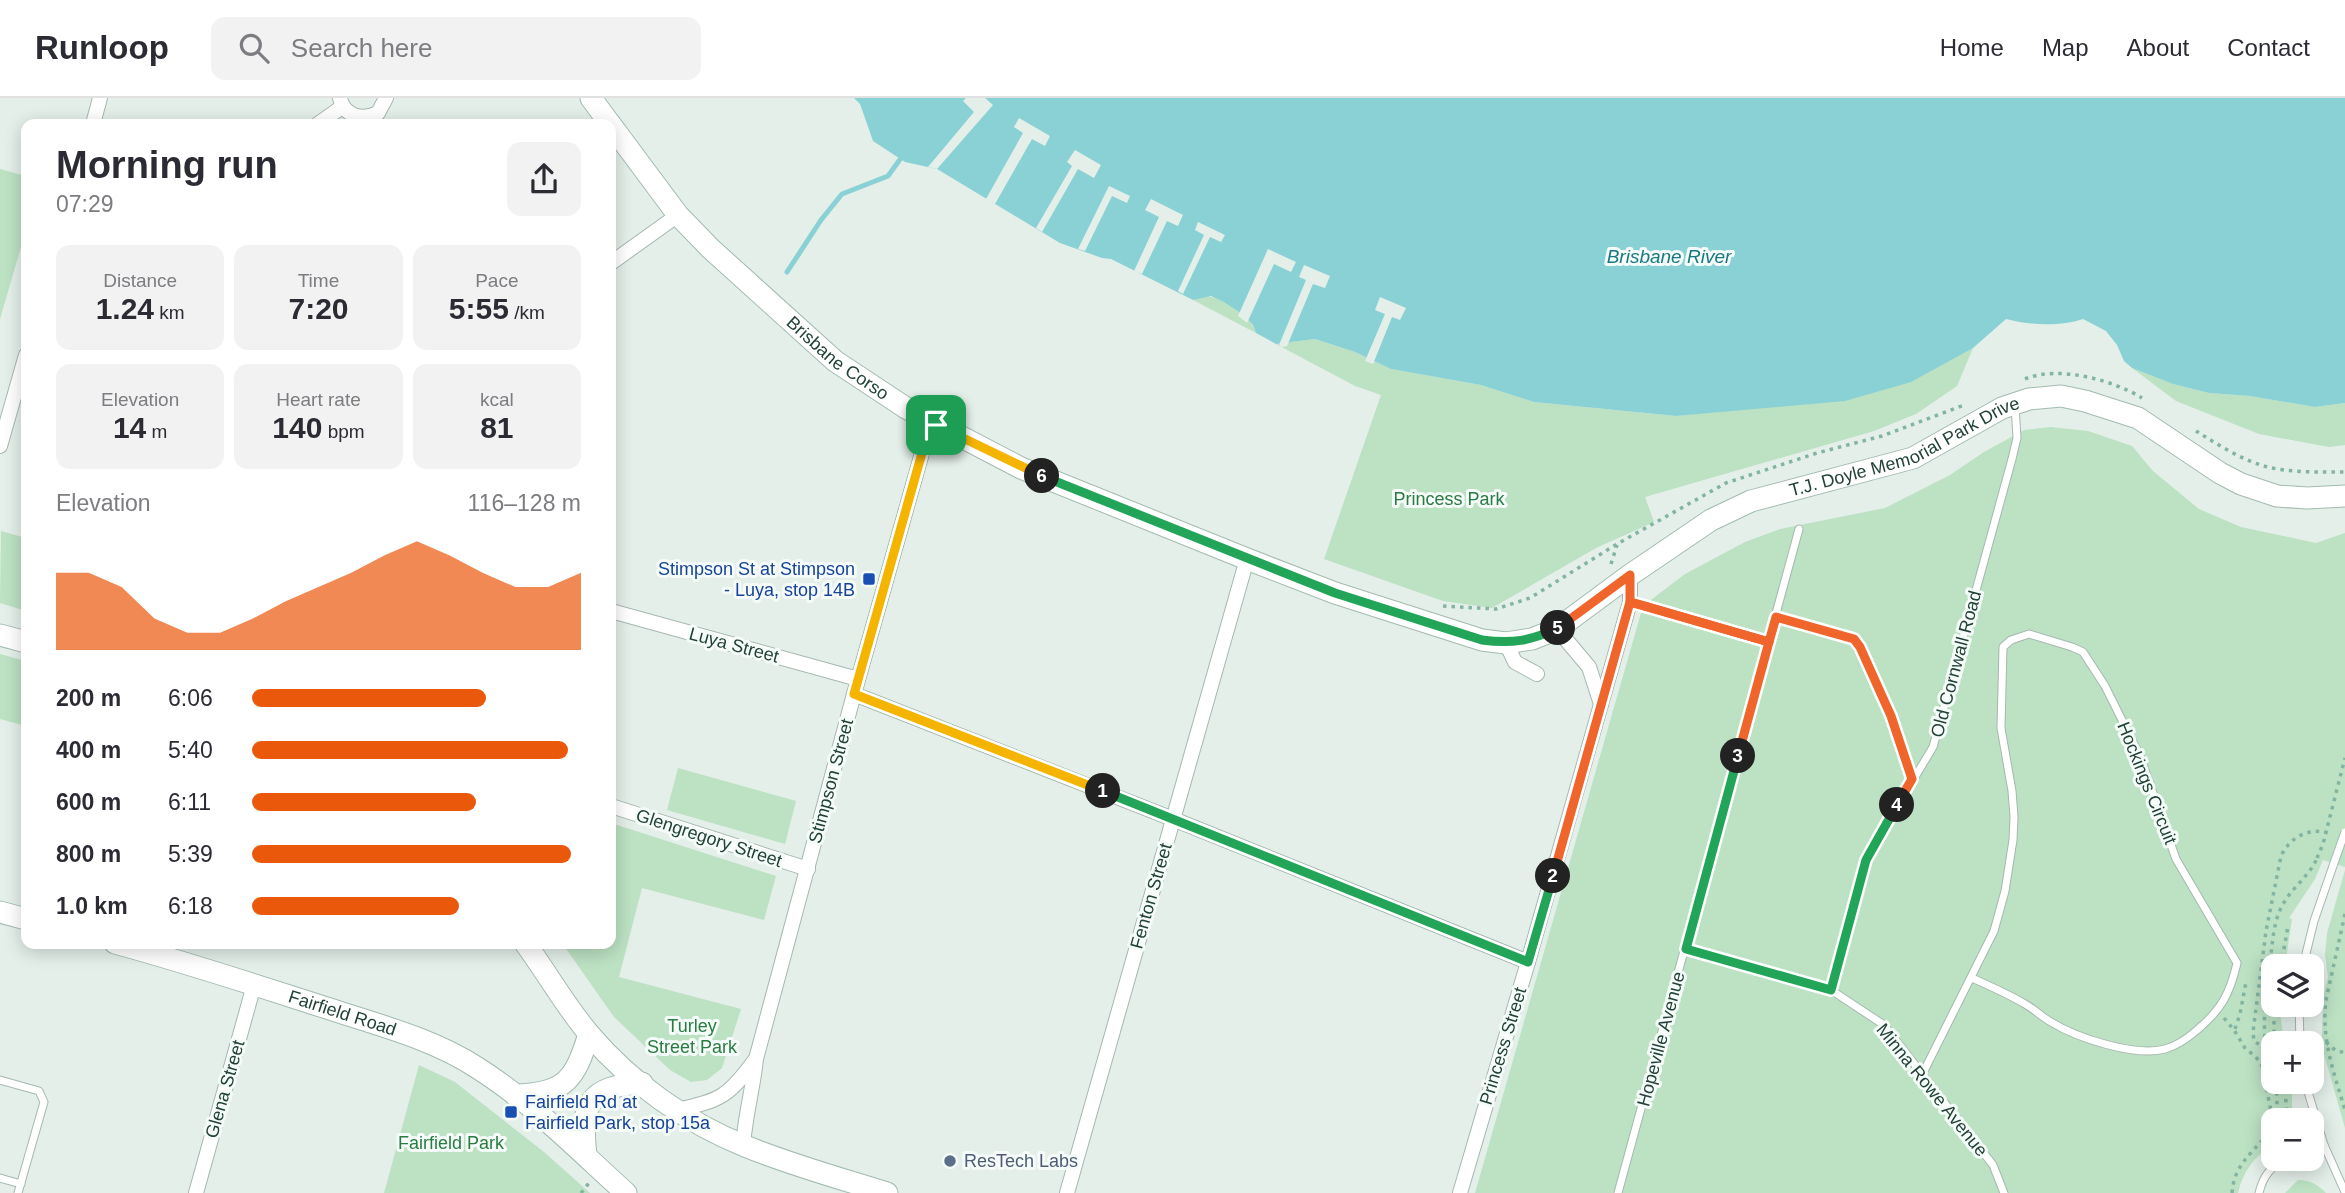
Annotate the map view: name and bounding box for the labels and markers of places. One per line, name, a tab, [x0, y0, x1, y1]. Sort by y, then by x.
pin	[906, 395, 966, 455]
pin: 6	[1024, 458, 1060, 494]
place label: Stimpson St at Stimpson - Luya, stop 14B	[658, 559, 855, 600]
marker: Stimpson St at Stimpson - Luya, stop 14B	[861, 571, 877, 587]
pin: 5	[1540, 610, 1576, 646]
pin: 3	[1720, 738, 1756, 774]
pin: 1	[1086, 774, 1120, 808]
pin: 4	[1880, 788, 1914, 822]
pin: 2	[1536, 858, 1570, 894]
place label: Fairfield Rd at Fairfield Park, stop 15a	[525, 1092, 711, 1133]
marker: Fairfield Rd at Fairfield Park, stop 15a	[503, 1104, 519, 1120]
place label: ResTech Labs	[964, 1151, 1078, 1171]
marker: ResTech Labs	[942, 1153, 958, 1169]

